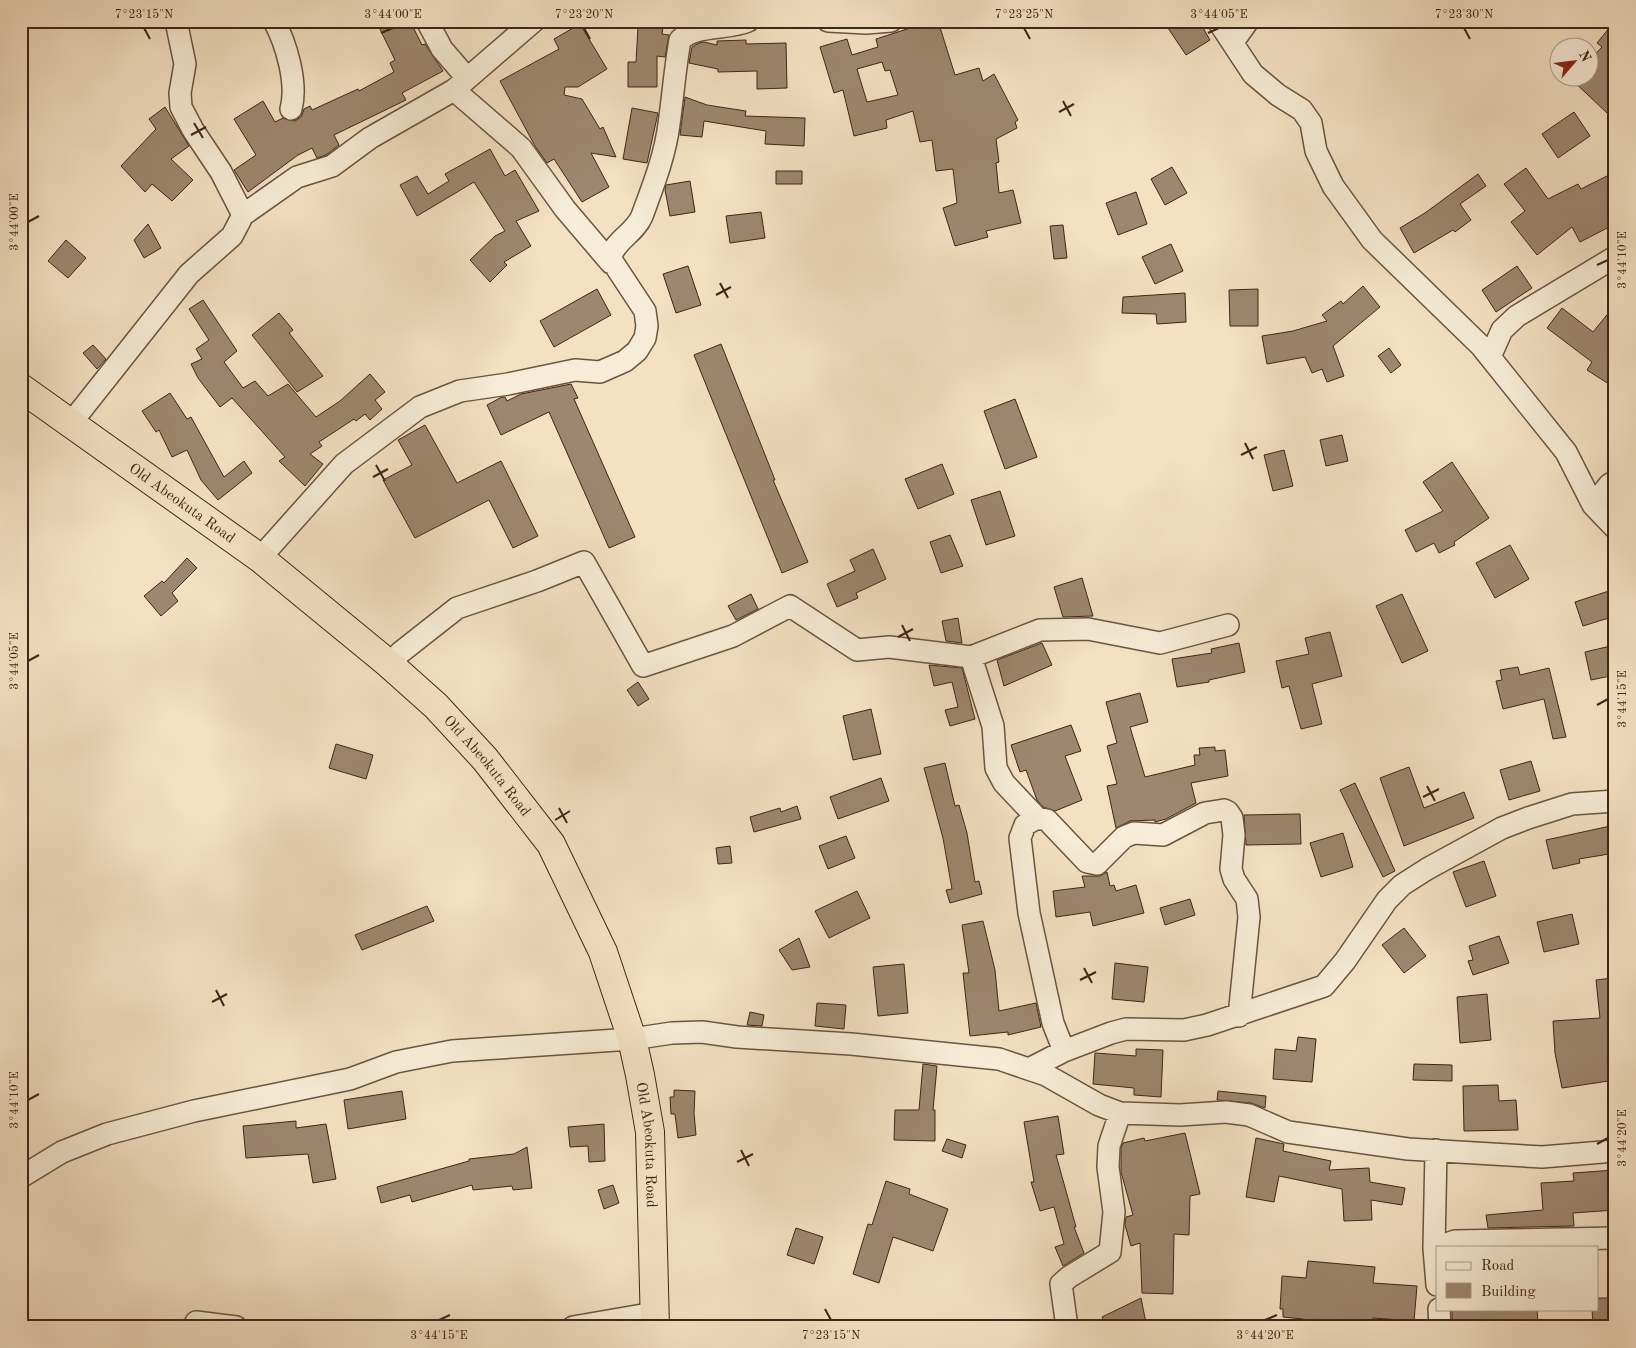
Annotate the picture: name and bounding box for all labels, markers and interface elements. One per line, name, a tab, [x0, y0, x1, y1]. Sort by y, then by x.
text: 7°23'15"N	[115, 8, 173, 21]
text: 7°23'25"N	[995, 8, 1053, 21]
text: 3°44'05"E	[1190, 8, 1248, 21]
text: 3°44'00"E	[364, 9, 422, 21]
text: 7°23'20"N	[555, 9, 613, 21]
text: 7°23'30"N	[1435, 9, 1493, 21]
north arrow	[1548, 38, 1598, 88]
text: N	[1576, 48, 1593, 65]
text: 3°44'00"E	[9, 193, 21, 251]
text: 3°44'10"E	[1617, 231, 1629, 289]
street label: Old Abeokuta Road	[126, 461, 237, 547]
text: 3°44'05"E	[8, 632, 21, 690]
text: 3°44'15"E	[1616, 670, 1629, 728]
street label: Old Abeokuta Road	[440, 713, 533, 820]
text: 3°44'10"E	[9, 1071, 21, 1129]
street label: Old Abeokuta Road	[632, 1081, 658, 1208]
text: 3°44'20"E	[1617, 1109, 1629, 1167]
legend	[1436, 1246, 1598, 1310]
text: Road	[1481, 1259, 1515, 1274]
text: Building	[1481, 1285, 1536, 1300]
text: 3°44'15"E	[410, 1329, 468, 1342]
text: 7°23'15"N	[802, 1329, 860, 1342]
text: 3°44'20"E	[1236, 1330, 1294, 1342]

